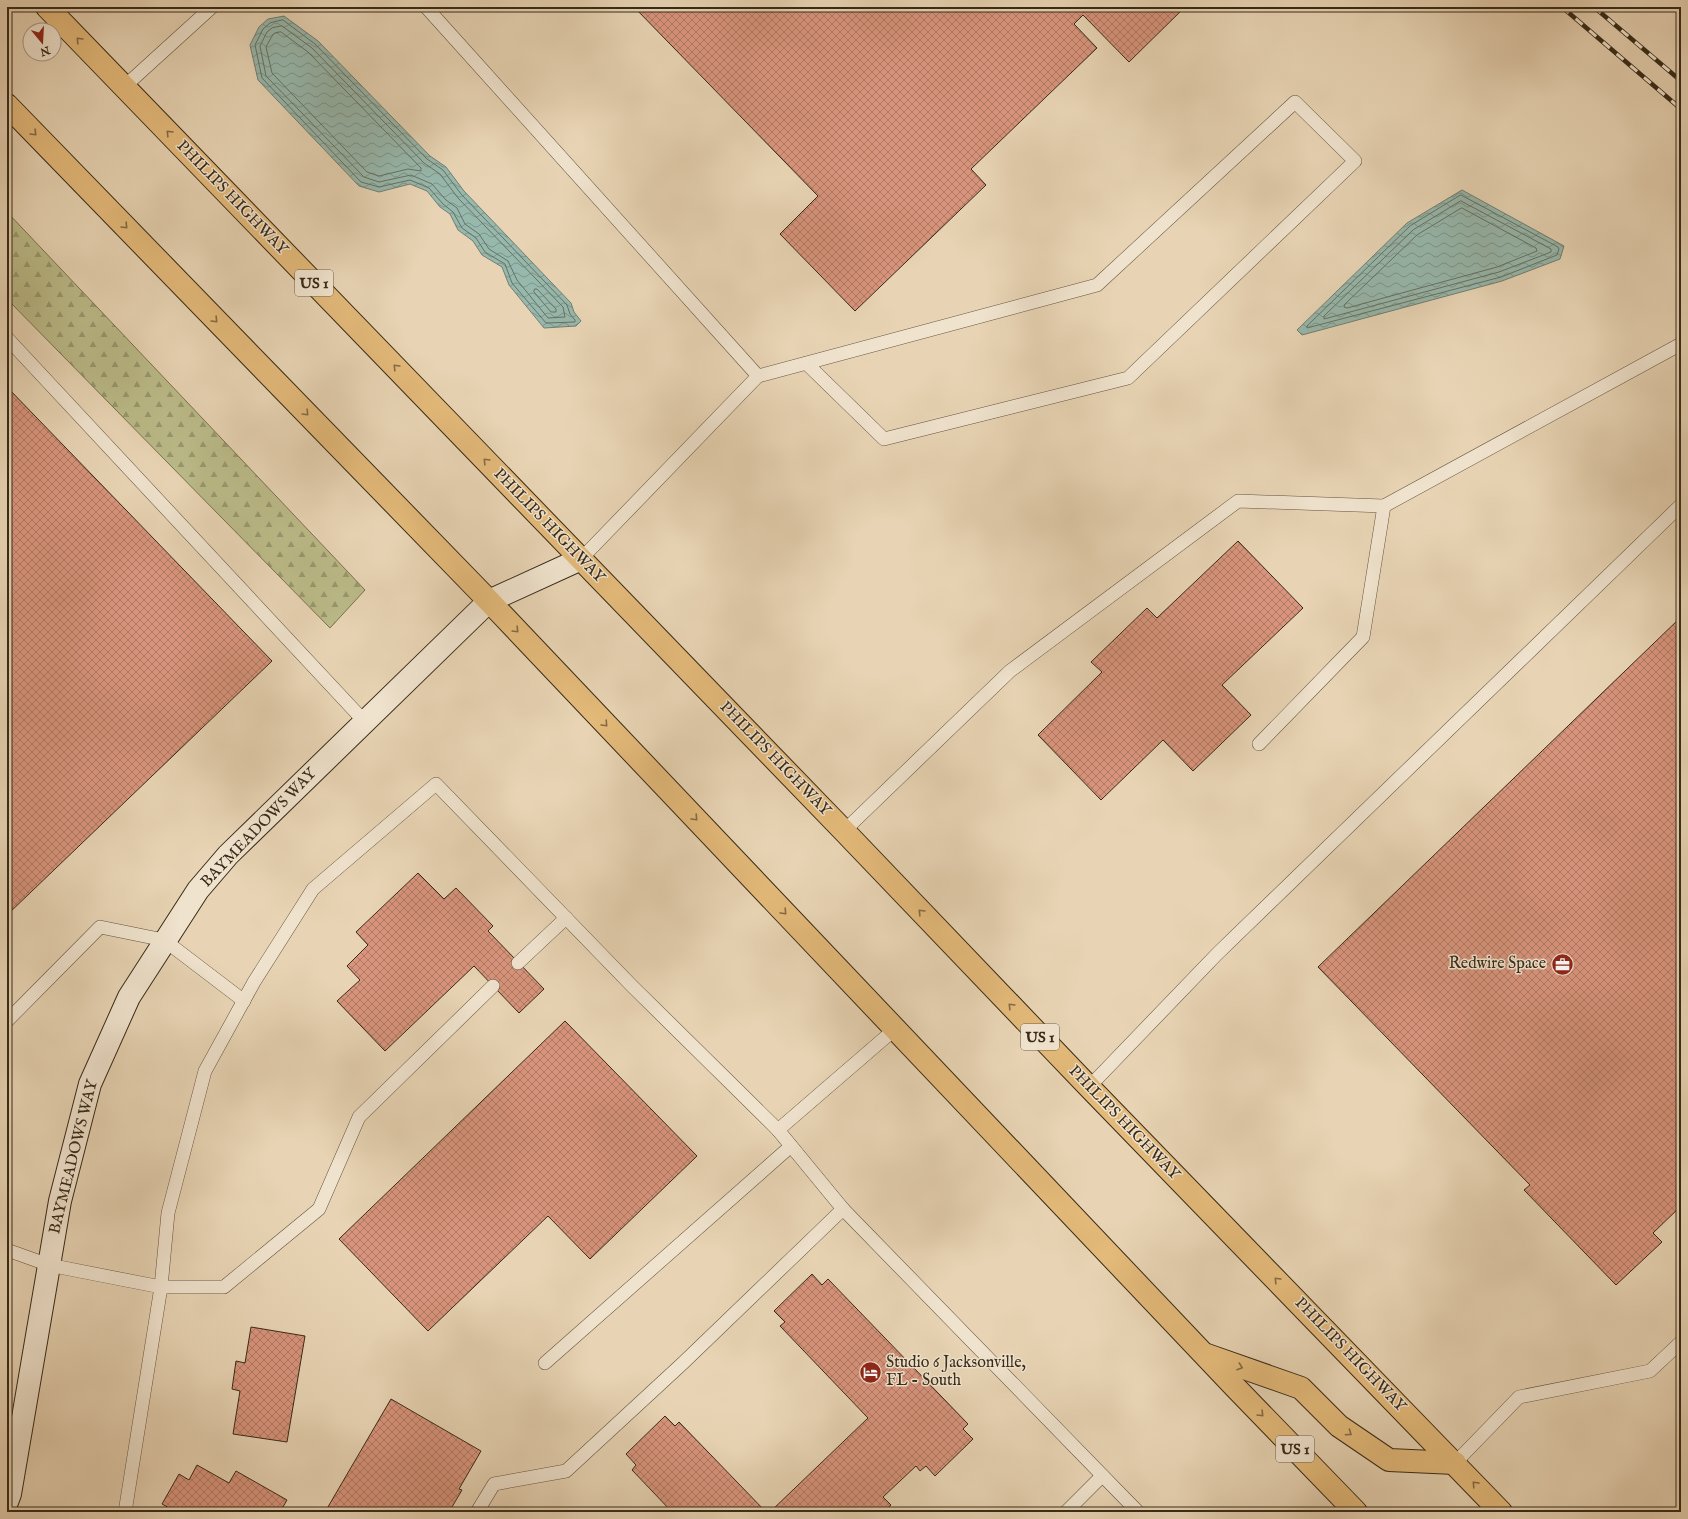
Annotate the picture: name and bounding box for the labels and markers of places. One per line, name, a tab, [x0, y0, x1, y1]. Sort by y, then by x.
office icon: Redwire Space	[1549, 951, 1575, 977]
place label: Redwire Space	[1449, 954, 1546, 974]
place label: Studio 6 Jacksonville, FL - South	[886, 1353, 1026, 1391]
hotel icon: Studio 6 Jacksonville, FL - South	[858, 1359, 884, 1385]

